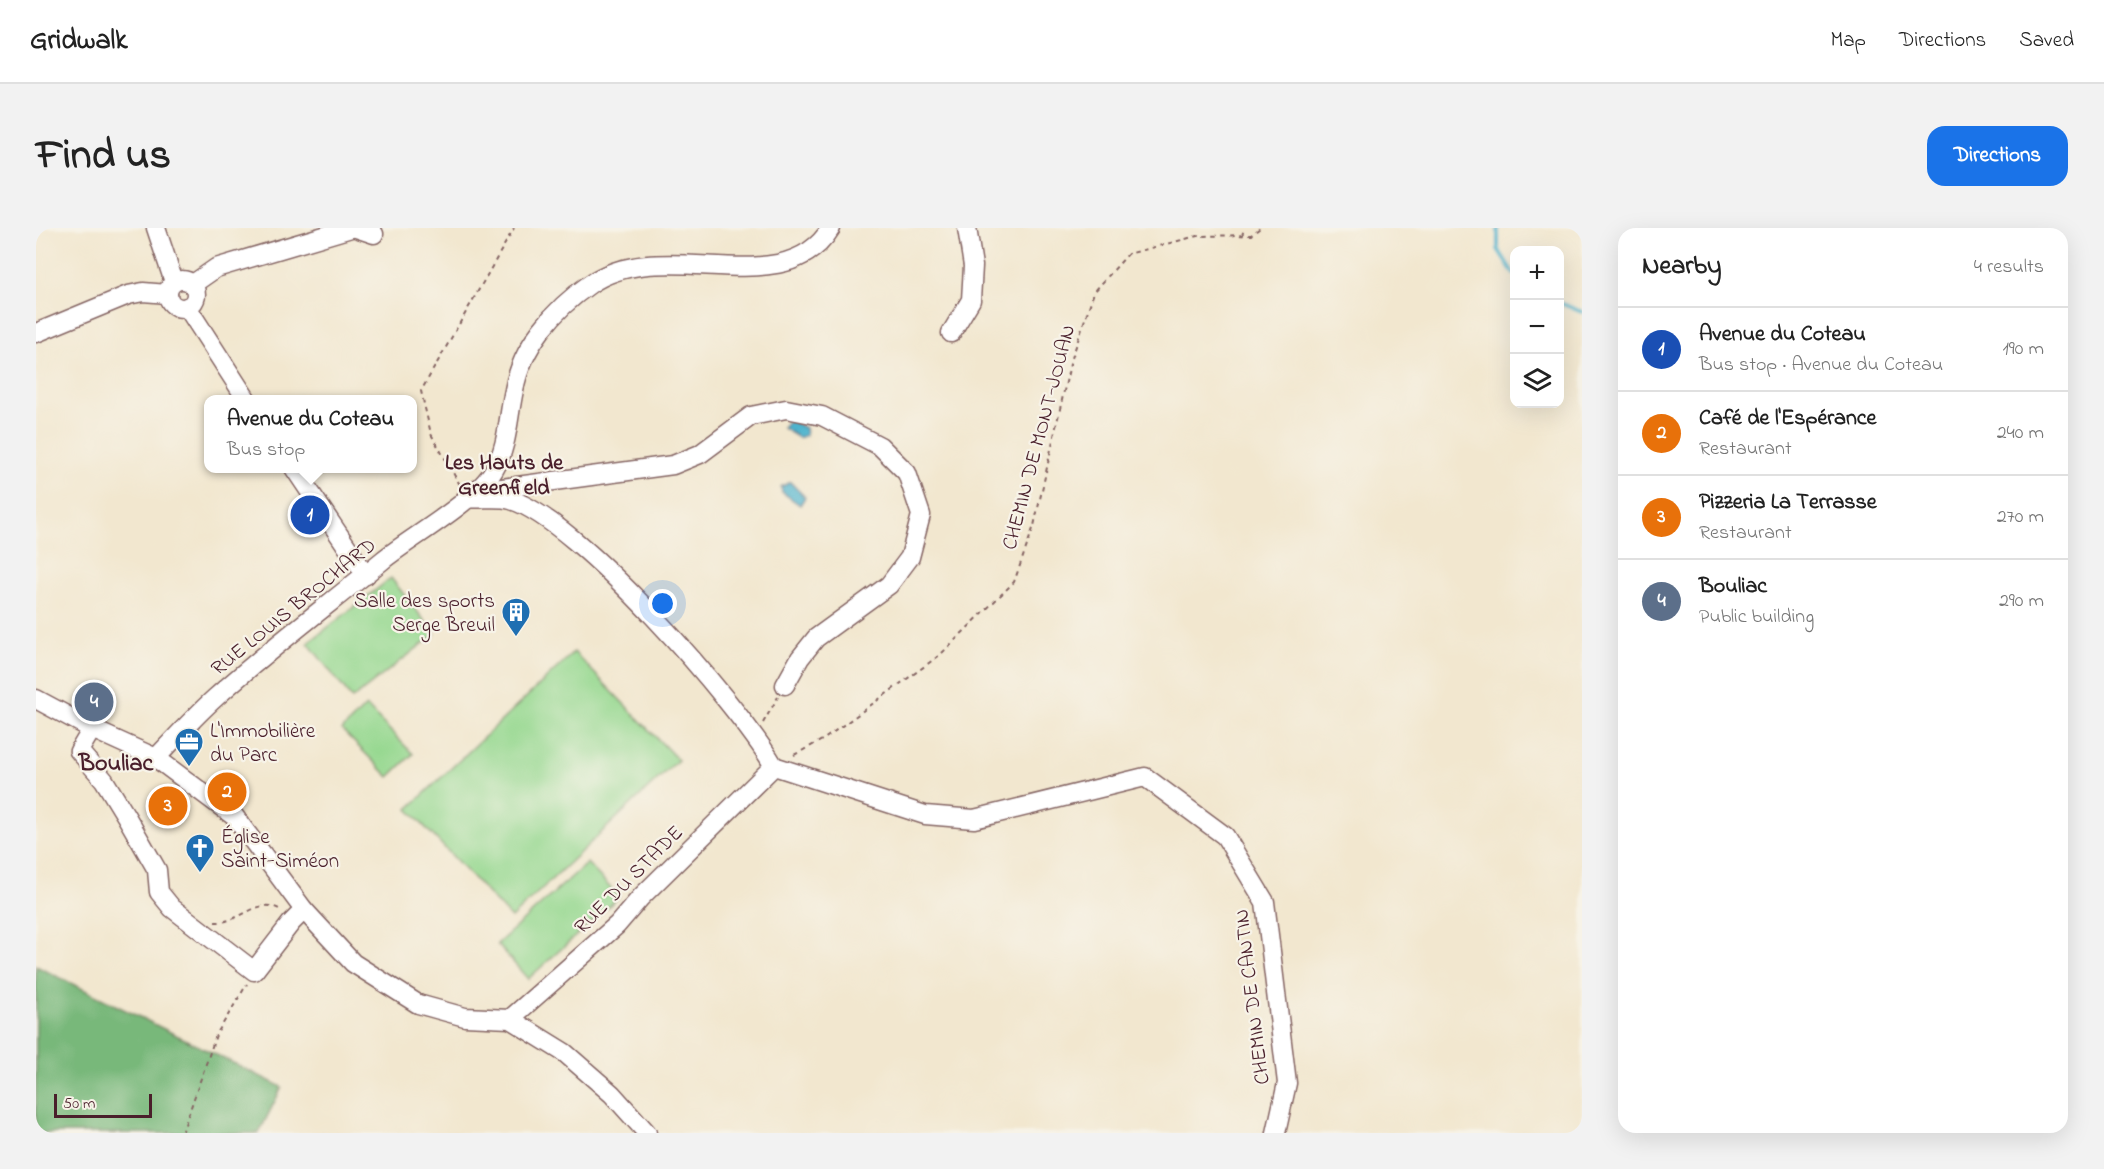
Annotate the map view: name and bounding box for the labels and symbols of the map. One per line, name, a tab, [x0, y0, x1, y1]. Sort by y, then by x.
street label: CHEMIN DE MONT-JOUAN	[995, 322, 1084, 553]
district label: Les Hauts de Greenfield	[445, 448, 564, 505]
pin: 1	[290, 492, 330, 538]
street label: RUE LOUIS BROCHARD	[205, 531, 383, 684]
place label: Salle des sports Serge Breuil	[354, 587, 495, 643]
your location	[648, 589, 677, 618]
building icon: Salle des sports Serge Breuil	[500, 596, 532, 638]
pin: 4	[74, 680, 114, 724]
place label: L'Immobilière du Parc	[210, 717, 316, 771]
office icon: L'Immobilière du Parc	[173, 726, 205, 768]
district label: Bouliac	[78, 747, 154, 782]
pin: 2	[208, 770, 246, 814]
pin: 3	[148, 784, 188, 828]
street label: RUE DU STADE	[568, 819, 691, 942]
place label: Église Saint-Siméon	[221, 823, 339, 877]
church icon: Église Saint-Siméon	[184, 832, 216, 874]
street label: CHEMIN DE CANTIN	[1227, 907, 1279, 1086]
scale bar	[54, 1091, 152, 1118]

